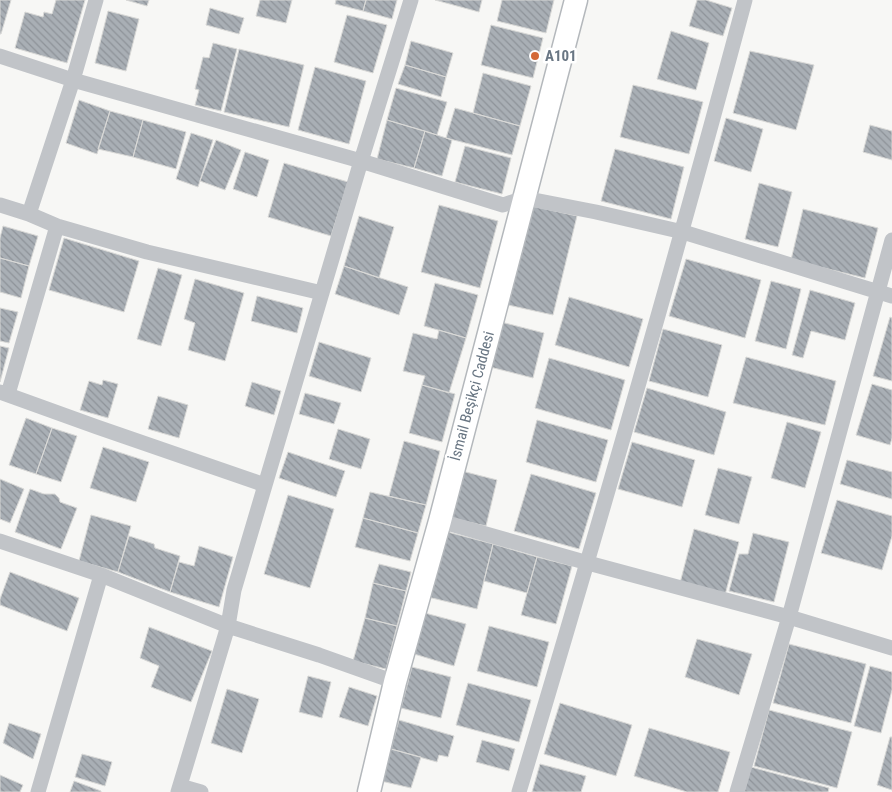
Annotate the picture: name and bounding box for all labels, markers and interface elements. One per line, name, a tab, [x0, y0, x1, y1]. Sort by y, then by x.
place label: A101	[545, 47, 577, 65]
marker: A101	[529, 50, 541, 62]
street label: İsmail Beşikçi Caddesi	[446, 329, 498, 463]

